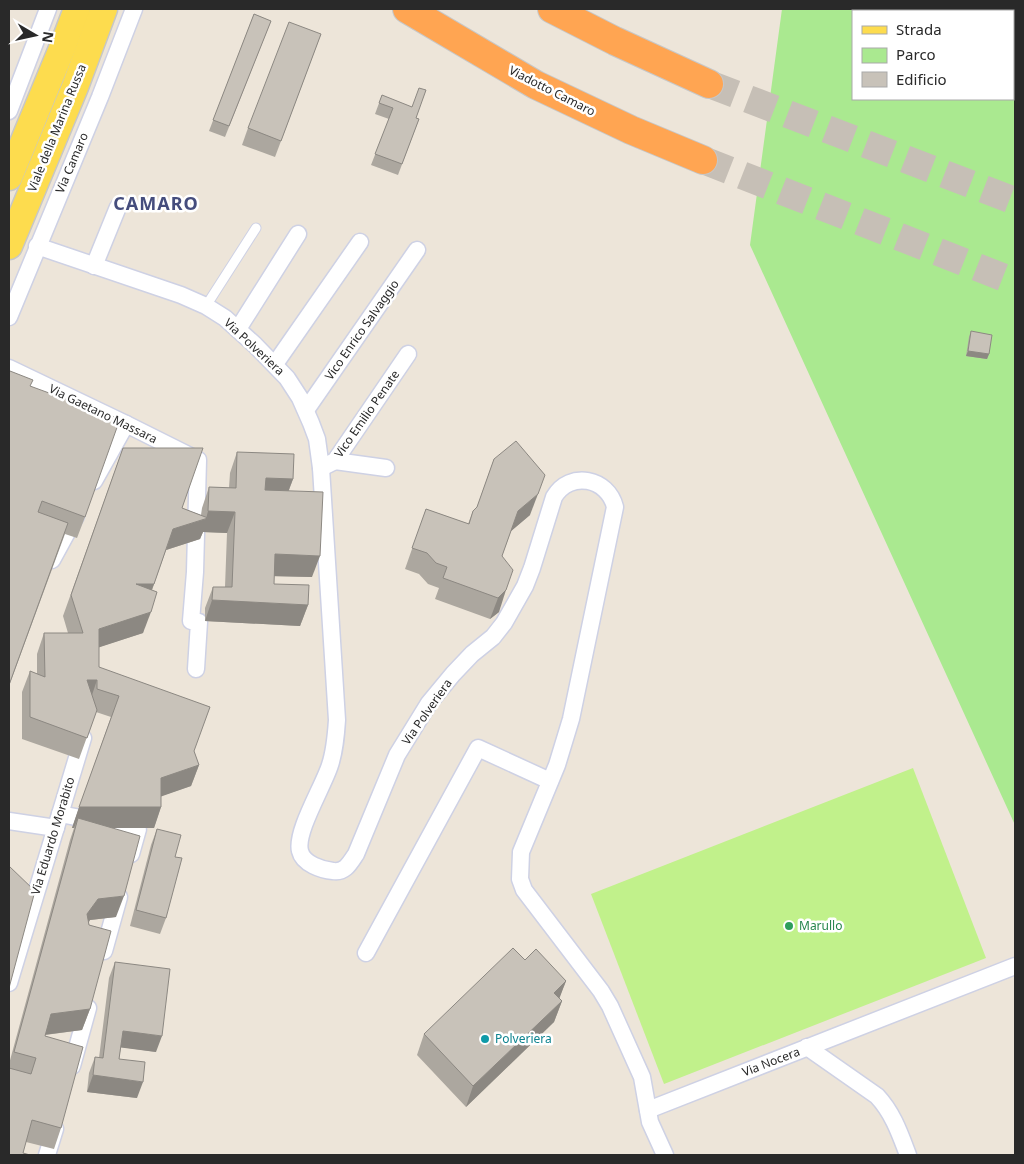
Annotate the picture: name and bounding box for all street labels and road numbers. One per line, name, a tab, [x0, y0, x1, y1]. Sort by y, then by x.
street label: Viale della Marina Russa	[23, 61, 90, 194]
street label: Viadotto Camaro	[506, 61, 598, 120]
street label: Via Camaro	[51, 130, 92, 196]
street label: Vico Enrico Salvaggio	[320, 276, 403, 383]
street label: Via Polveriera	[220, 314, 288, 379]
street label: Vico Emilio Penate	[330, 366, 403, 461]
street label: Via Gaetano Massara	[46, 380, 160, 447]
street label: Via Polveriera	[398, 675, 456, 748]
street label: Via Eduardo Morabito	[26, 775, 79, 897]
street label: Via Nocera	[740, 1043, 802, 1080]

